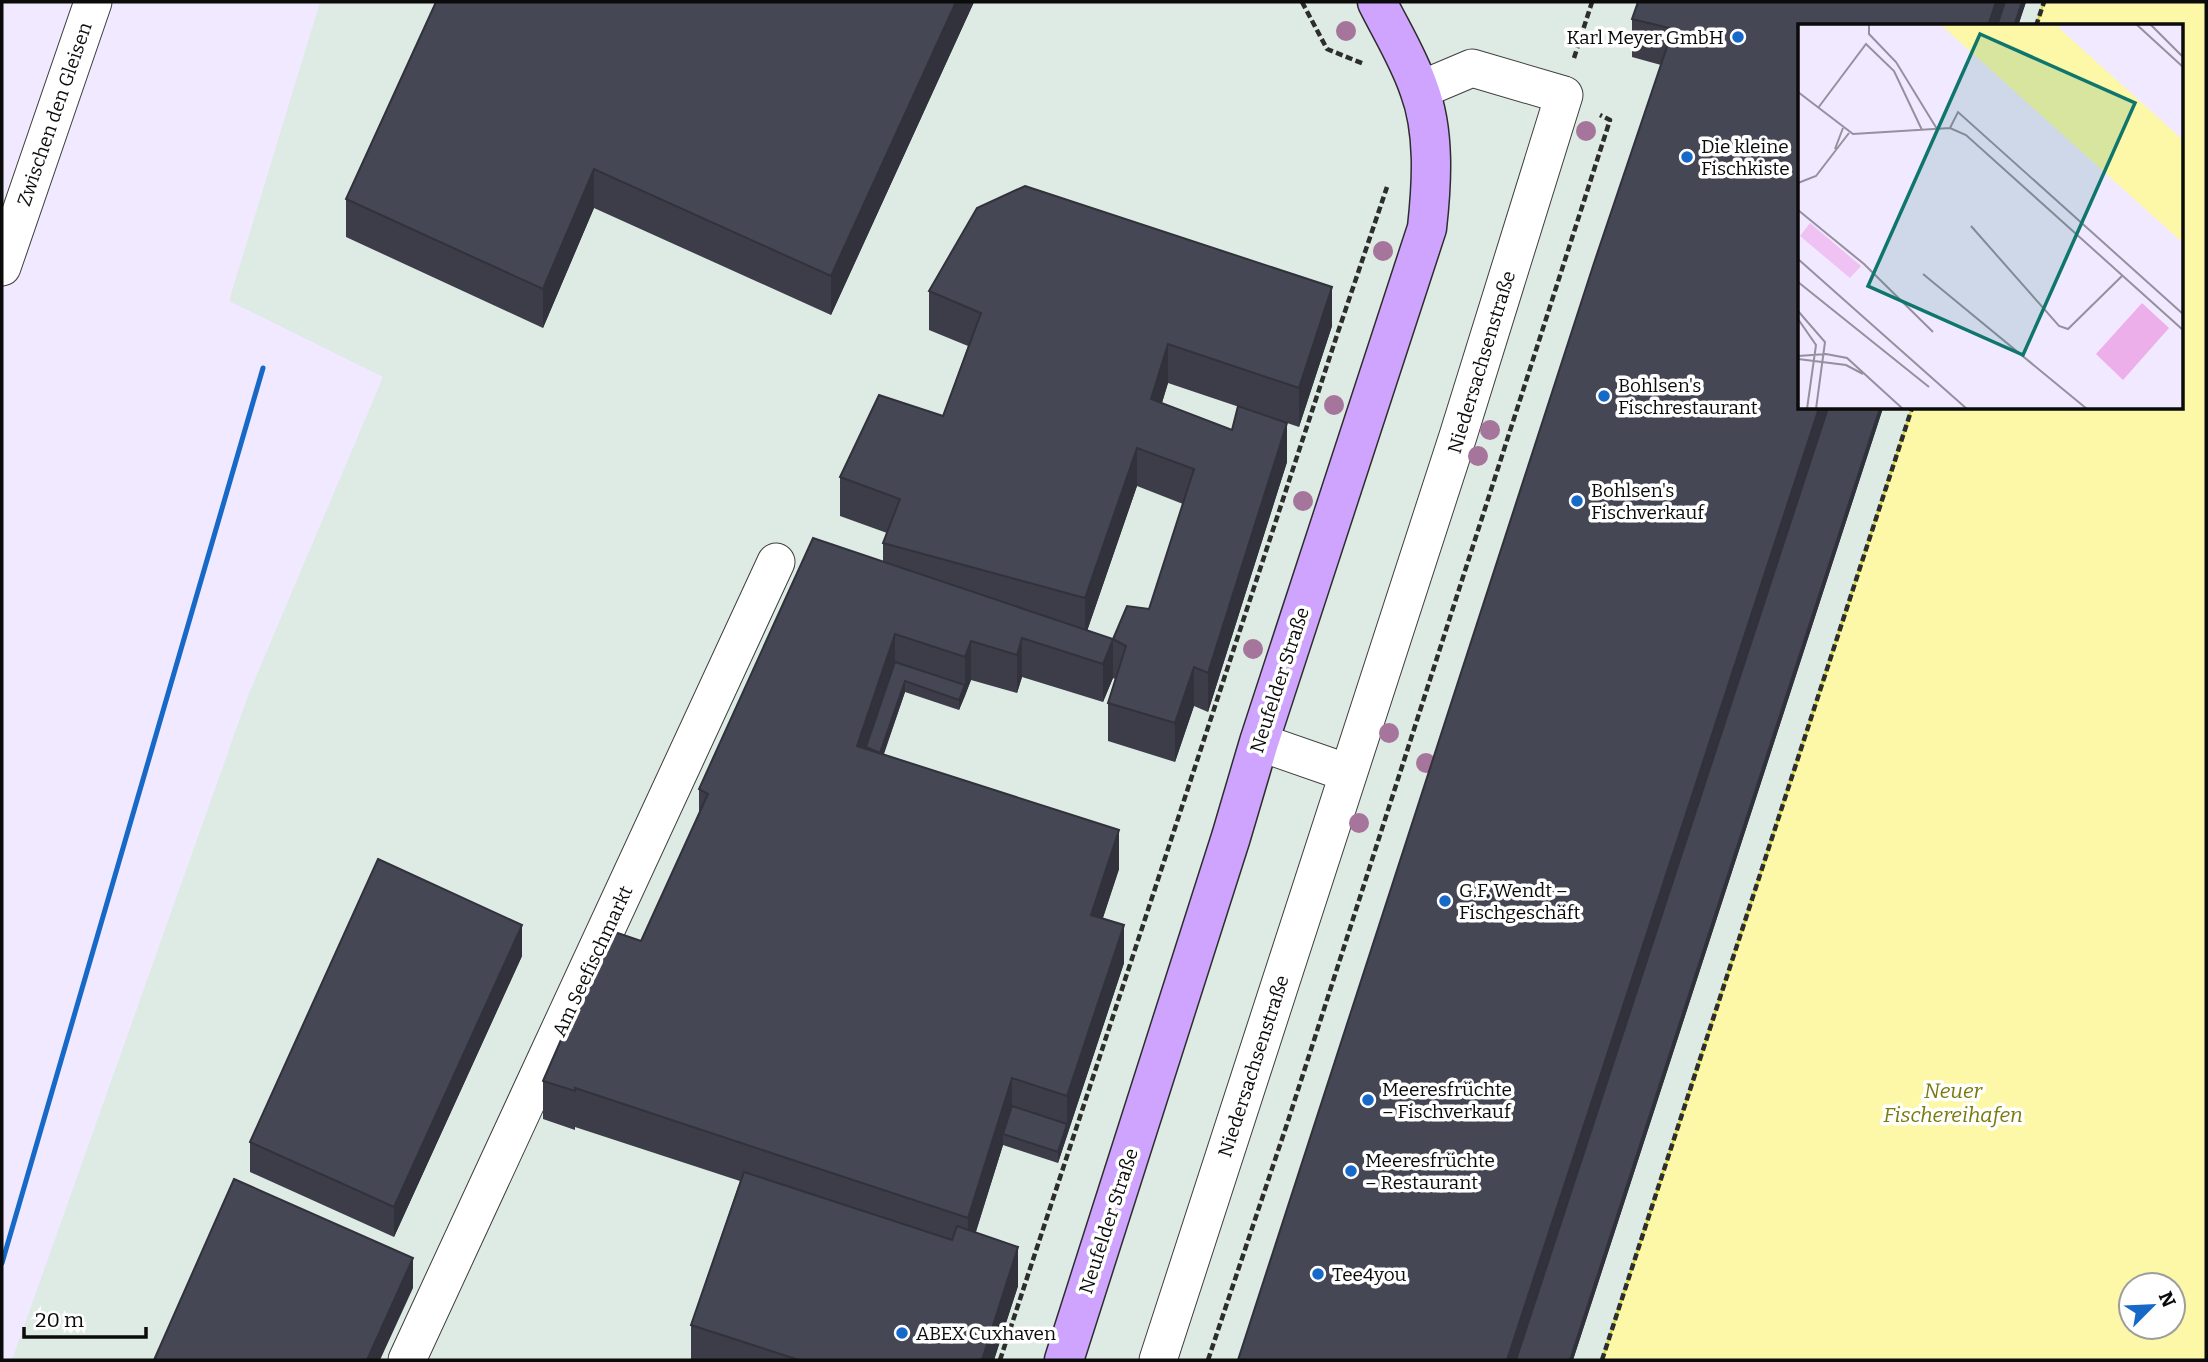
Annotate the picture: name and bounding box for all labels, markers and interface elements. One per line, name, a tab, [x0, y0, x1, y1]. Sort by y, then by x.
street label: Zwischen den Gleisen	[12, 19, 97, 209]
inset map	[1798, 24, 2184, 410]
place label: Karl Meyer GmbH	[1567, 26, 1724, 49]
marker: Karl Meyer GmbH	[1730, 29, 1746, 45]
place label: Die kleine Fischkiste	[1701, 135, 1790, 180]
marker: Die kleine Fischkiste	[1679, 149, 1695, 165]
street label: Niedersachsenstraße	[1443, 268, 1520, 456]
place label: Bohlsen's Fischrestaurant	[1618, 374, 1758, 419]
marker: Bohlsen's Fischrestaurant	[1596, 388, 1612, 404]
place label: Bohlsen's Fischverkauf	[1591, 479, 1705, 524]
marker: Bohlsen's Fischverkauf	[1569, 493, 1585, 509]
street label: Neufelder Straße	[1245, 604, 1314, 756]
place label: G.F. Wendt – Fischgeschäft	[1459, 879, 1581, 924]
street label: Am Seefischmarkt	[547, 882, 638, 1040]
marker: G.F. Wendt – Fischgeschäft	[1437, 893, 1453, 909]
street label: Niedersachsenstraße	[1213, 972, 1294, 1160]
place label: Meeresfrüchte – Fischverkauf	[1382, 1078, 1512, 1123]
water label: Neuer Fischereihafen	[1883, 1078, 2023, 1128]
marker: Meeresfrüchte – Fischverkauf	[1360, 1092, 1376, 1108]
street label: Neufelder Straße	[1074, 1145, 1143, 1297]
place label: Meeresfrüchte – Restaurant	[1365, 1149, 1495, 1194]
marker: Meeresfrüchte – Restaurant	[1343, 1163, 1359, 1179]
place label: Tee4you	[1332, 1263, 1407, 1286]
marker: Tee4you	[1310, 1266, 1326, 1282]
north arrow	[2117, 1271, 2187, 1341]
text: N	[2154, 1288, 2181, 1311]
scale bar	[24, 1296, 147, 1340]
text: 20 m	[35, 1307, 84, 1333]
place label: ABEX Cuxhaven	[916, 1322, 1056, 1345]
marker: ABEX Cuxhaven	[894, 1325, 910, 1341]

